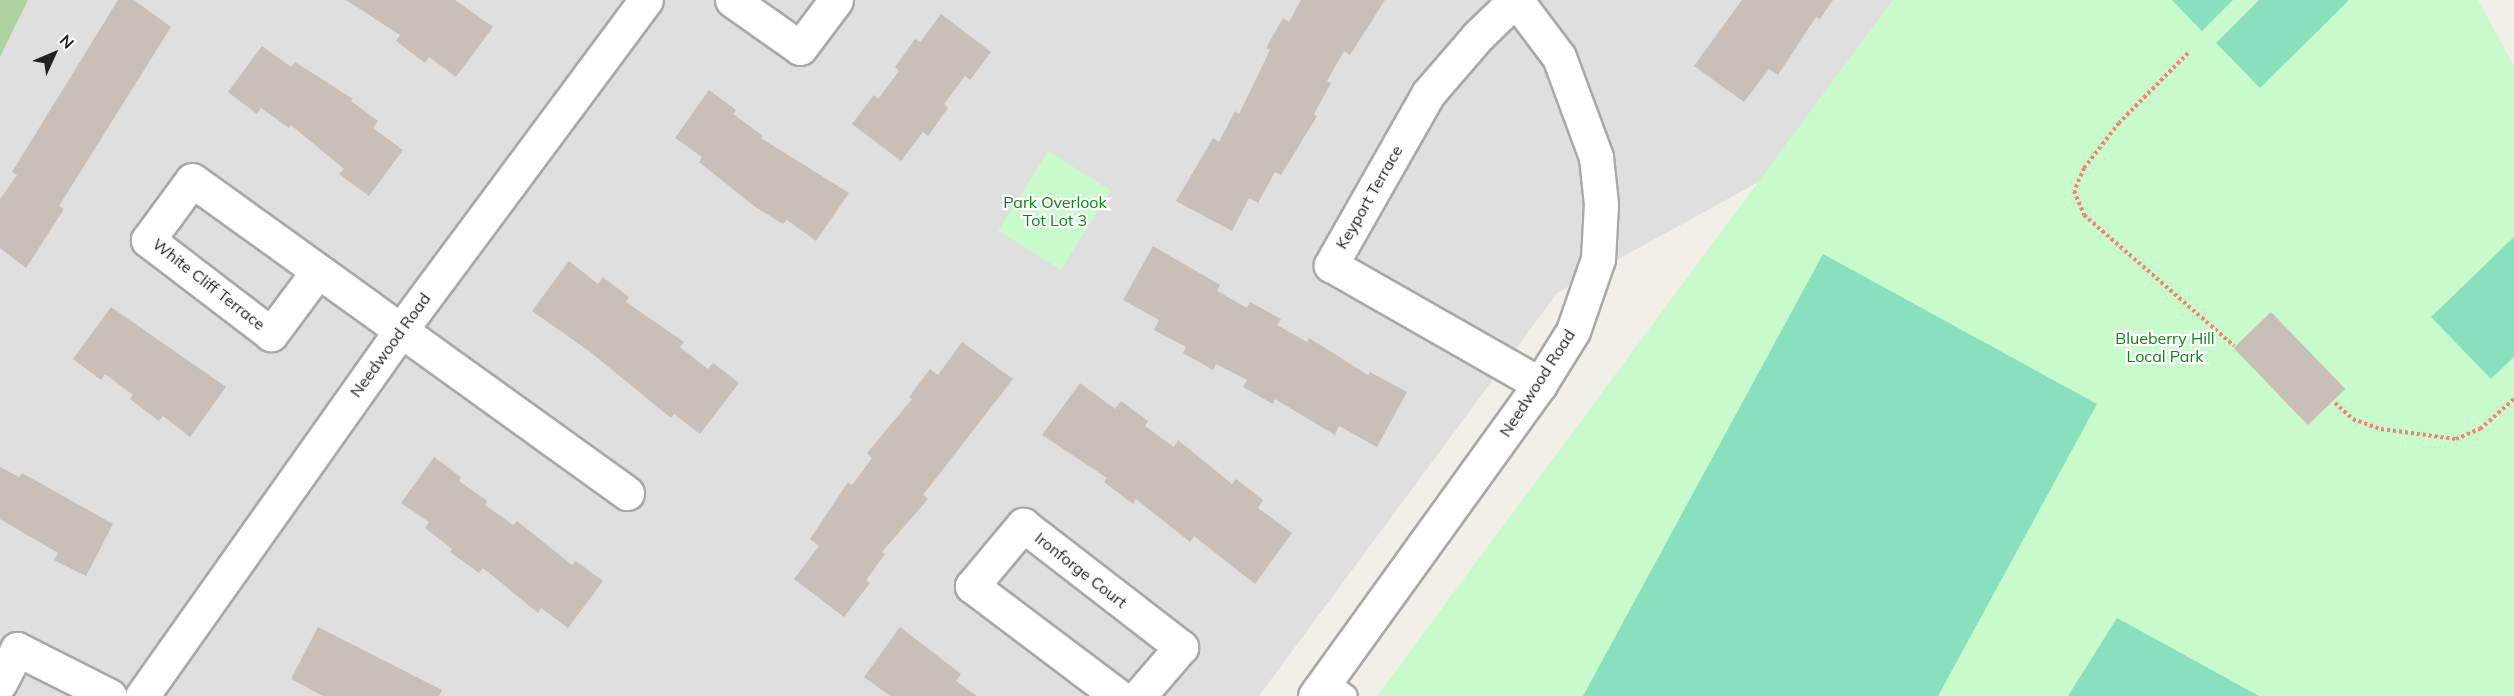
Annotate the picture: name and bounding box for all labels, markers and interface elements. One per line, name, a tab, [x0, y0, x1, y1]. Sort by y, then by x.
north arrow	[24, 24, 84, 84]
text: N	[56, 30, 78, 53]
street label: Keyport Terrace	[1332, 142, 1406, 252]
park label: Park Overlook Tot Lot 3	[1003, 192, 1107, 230]
street label: White Cliff Terrace	[149, 234, 269, 334]
street label: Needwood Road	[346, 289, 434, 401]
street label: Needwood Road	[1495, 326, 1579, 440]
park label: Blueberry Hill Local Park	[2115, 328, 2215, 366]
street label: Ironforge Court	[1031, 528, 1131, 612]

